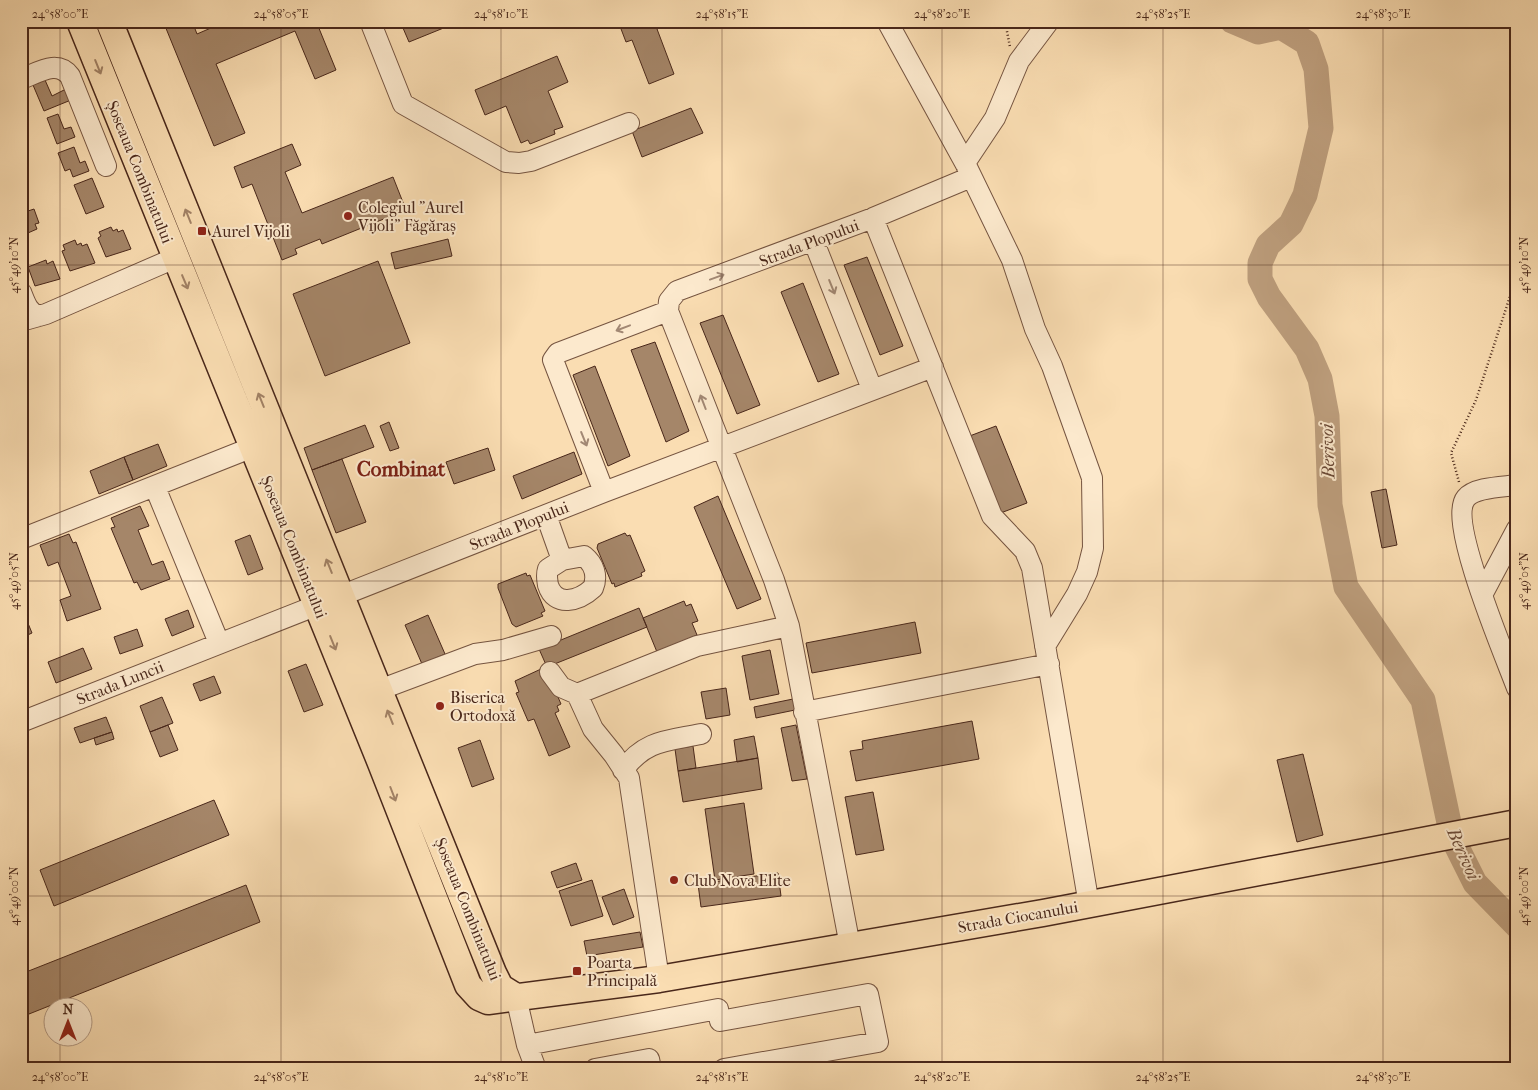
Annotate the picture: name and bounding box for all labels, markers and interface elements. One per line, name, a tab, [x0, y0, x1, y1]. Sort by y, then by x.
text: 24°58'00"E	[32, 7, 88, 21]
text: 24°58'05"E	[253, 7, 309, 21]
text: 24°58'10"E	[474, 7, 528, 21]
text: 24°58'15"E	[696, 7, 748, 21]
text: 24°58'20"E	[914, 7, 970, 21]
text: 24°58'25"E	[1136, 7, 1190, 21]
text: 24°58'30"E	[1356, 7, 1410, 21]
one-way arrow	[94, 59, 103, 74]
street label: Șoseaua Combinatului	[103, 98, 177, 246]
place label: Colegiul "Aurel Vijoli" Făgăraș	[357, 198, 464, 235]
one-way arrow	[183, 209, 192, 224]
marker: Colegiul "Aurel Vijoli" Făgăraș	[342, 210, 354, 222]
street label: Strada Plopului	[756, 215, 862, 271]
place label: Aurel Vijoli	[211, 222, 290, 241]
marker: Aurel Vijoli	[196, 225, 208, 237]
text: 45°49'10"N	[7, 237, 21, 293]
text: 45°49'10"N	[1517, 237, 1531, 293]
one-way arrow	[708, 272, 724, 281]
one-way arrow	[181, 274, 191, 289]
one-way arrow	[827, 279, 837, 294]
one-way arrow	[616, 324, 631, 333]
one-way arrow	[256, 392, 265, 408]
one-way arrow	[698, 395, 708, 410]
water label: Berivoi	[1316, 421, 1339, 480]
one-way arrow	[579, 431, 589, 446]
district label: Combinat	[357, 457, 446, 481]
street label: Șoseaua Combinatului	[257, 473, 331, 621]
street label: Strada Plopului	[467, 497, 572, 555]
text: 45°49'05"N	[7, 552, 21, 610]
text: 45°49'05"N	[1517, 552, 1531, 610]
one-way arrow	[324, 559, 333, 574]
one-way arrow	[329, 635, 338, 650]
street label: Strada Luncii	[74, 657, 167, 709]
place label: Biserica Ortodoxă	[450, 688, 516, 725]
marker: Biserica Ortodoxă	[434, 700, 446, 712]
one-way arrow	[385, 710, 395, 725]
one-way arrow	[389, 786, 399, 801]
water label: Berivoi	[1442, 824, 1484, 885]
street label: Șoseaua Combinatului	[431, 835, 505, 983]
text: 45°49'00"N	[7, 866, 21, 926]
text: 45°49'00"N	[1517, 866, 1531, 926]
place label: Club Nova Elite	[684, 871, 791, 890]
marker: Club Nova Elite	[668, 874, 680, 886]
street label: Strada Ciocanului	[956, 897, 1080, 937]
place label: Poarta Principală	[587, 953, 658, 990]
marker: Poarta Principală	[571, 965, 583, 977]
north arrow	[42, 998, 92, 1048]
text: N	[63, 1001, 74, 1018]
text: 24°58'00"E	[32, 1070, 88, 1084]
text: 24°58'05"E	[253, 1070, 309, 1084]
text: 24°58'10"E	[474, 1070, 528, 1084]
text: 24°58'15"E	[696, 1070, 748, 1084]
text: 24°58'20"E	[914, 1070, 970, 1084]
text: 24°58'25"E	[1136, 1070, 1190, 1084]
text: 24°58'30"E	[1356, 1070, 1410, 1084]

